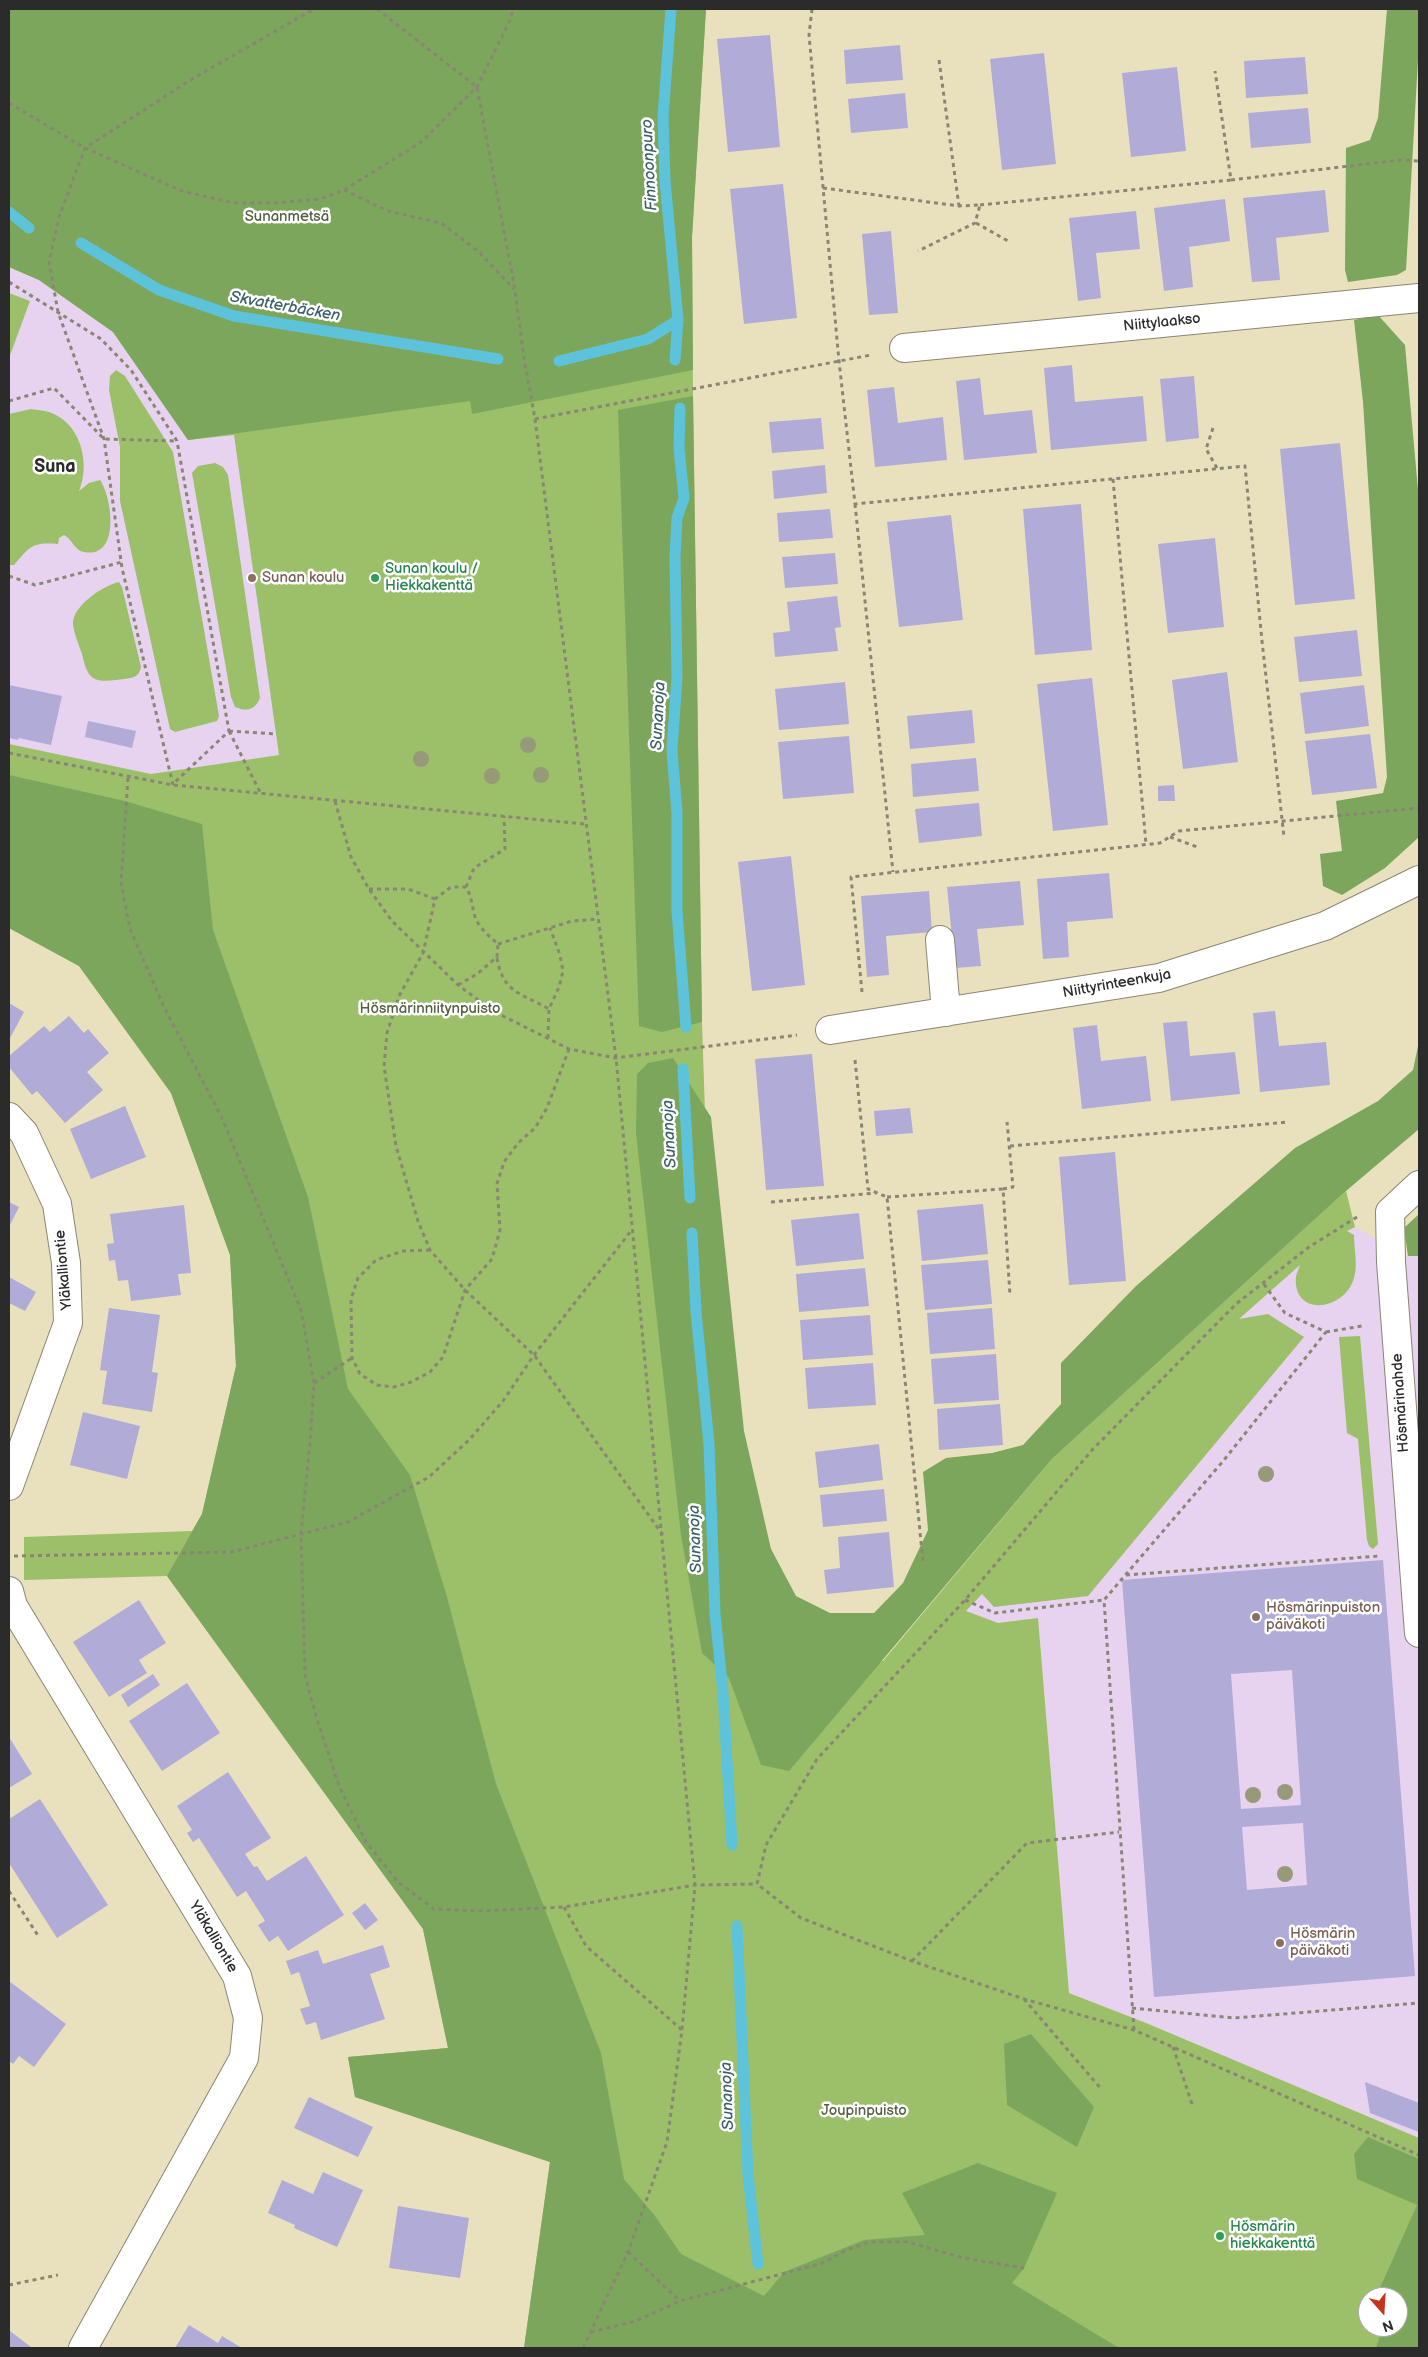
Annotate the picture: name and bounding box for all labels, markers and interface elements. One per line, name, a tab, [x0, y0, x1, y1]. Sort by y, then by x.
water label: Finnoonpuro	[638, 119, 662, 211]
park label: Sunanmetsä	[245, 208, 329, 226]
water label: Skvatterbäcken	[228, 288, 342, 326]
street label: Niittylaakso	[1122, 310, 1202, 336]
district label: Suna	[34, 456, 76, 478]
place label: Sunan koulu / Hiekkakenttä	[385, 560, 478, 595]
place label: Sunan koulu	[262, 569, 344, 587]
marker: Sunan koulu	[246, 572, 258, 584]
marker: Sunan koulu / Hiekkakenttä	[369, 572, 381, 584]
water label: Sunanoja	[648, 681, 670, 751]
street label: Niittyrinteenkuja	[1061, 966, 1173, 1002]
park label: Hösmärinniitynpuisto	[360, 1000, 500, 1018]
water label: Sunanoja	[659, 1099, 681, 1169]
street label: Yläkalliontie	[52, 1229, 76, 1311]
street label: Hösmärinahde	[1389, 1353, 1413, 1453]
water label: Sunanoja	[685, 1504, 707, 1574]
place label: Hösmärinpuiston päiväkoti	[1266, 1599, 1380, 1634]
marker: Hösmärinpuiston päiväkoti	[1250, 1611, 1262, 1623]
street label: Yläkalliontie	[185, 1898, 241, 1976]
place label: Hösmärin päiväkoti	[1290, 1925, 1355, 1960]
marker: Hösmärin päiväkoti	[1274, 1937, 1286, 1949]
water label: Sunanoja	[717, 2061, 739, 2131]
park label: Joupinpuisto	[821, 2102, 907, 2120]
place label: Hösmärin hiekkakenttä	[1230, 2218, 1315, 2253]
marker: Hösmärin hiekkakenttä	[1214, 2230, 1226, 2242]
north arrow	[1358, 2287, 1408, 2337]
text: N	[1380, 2316, 1395, 2335]

